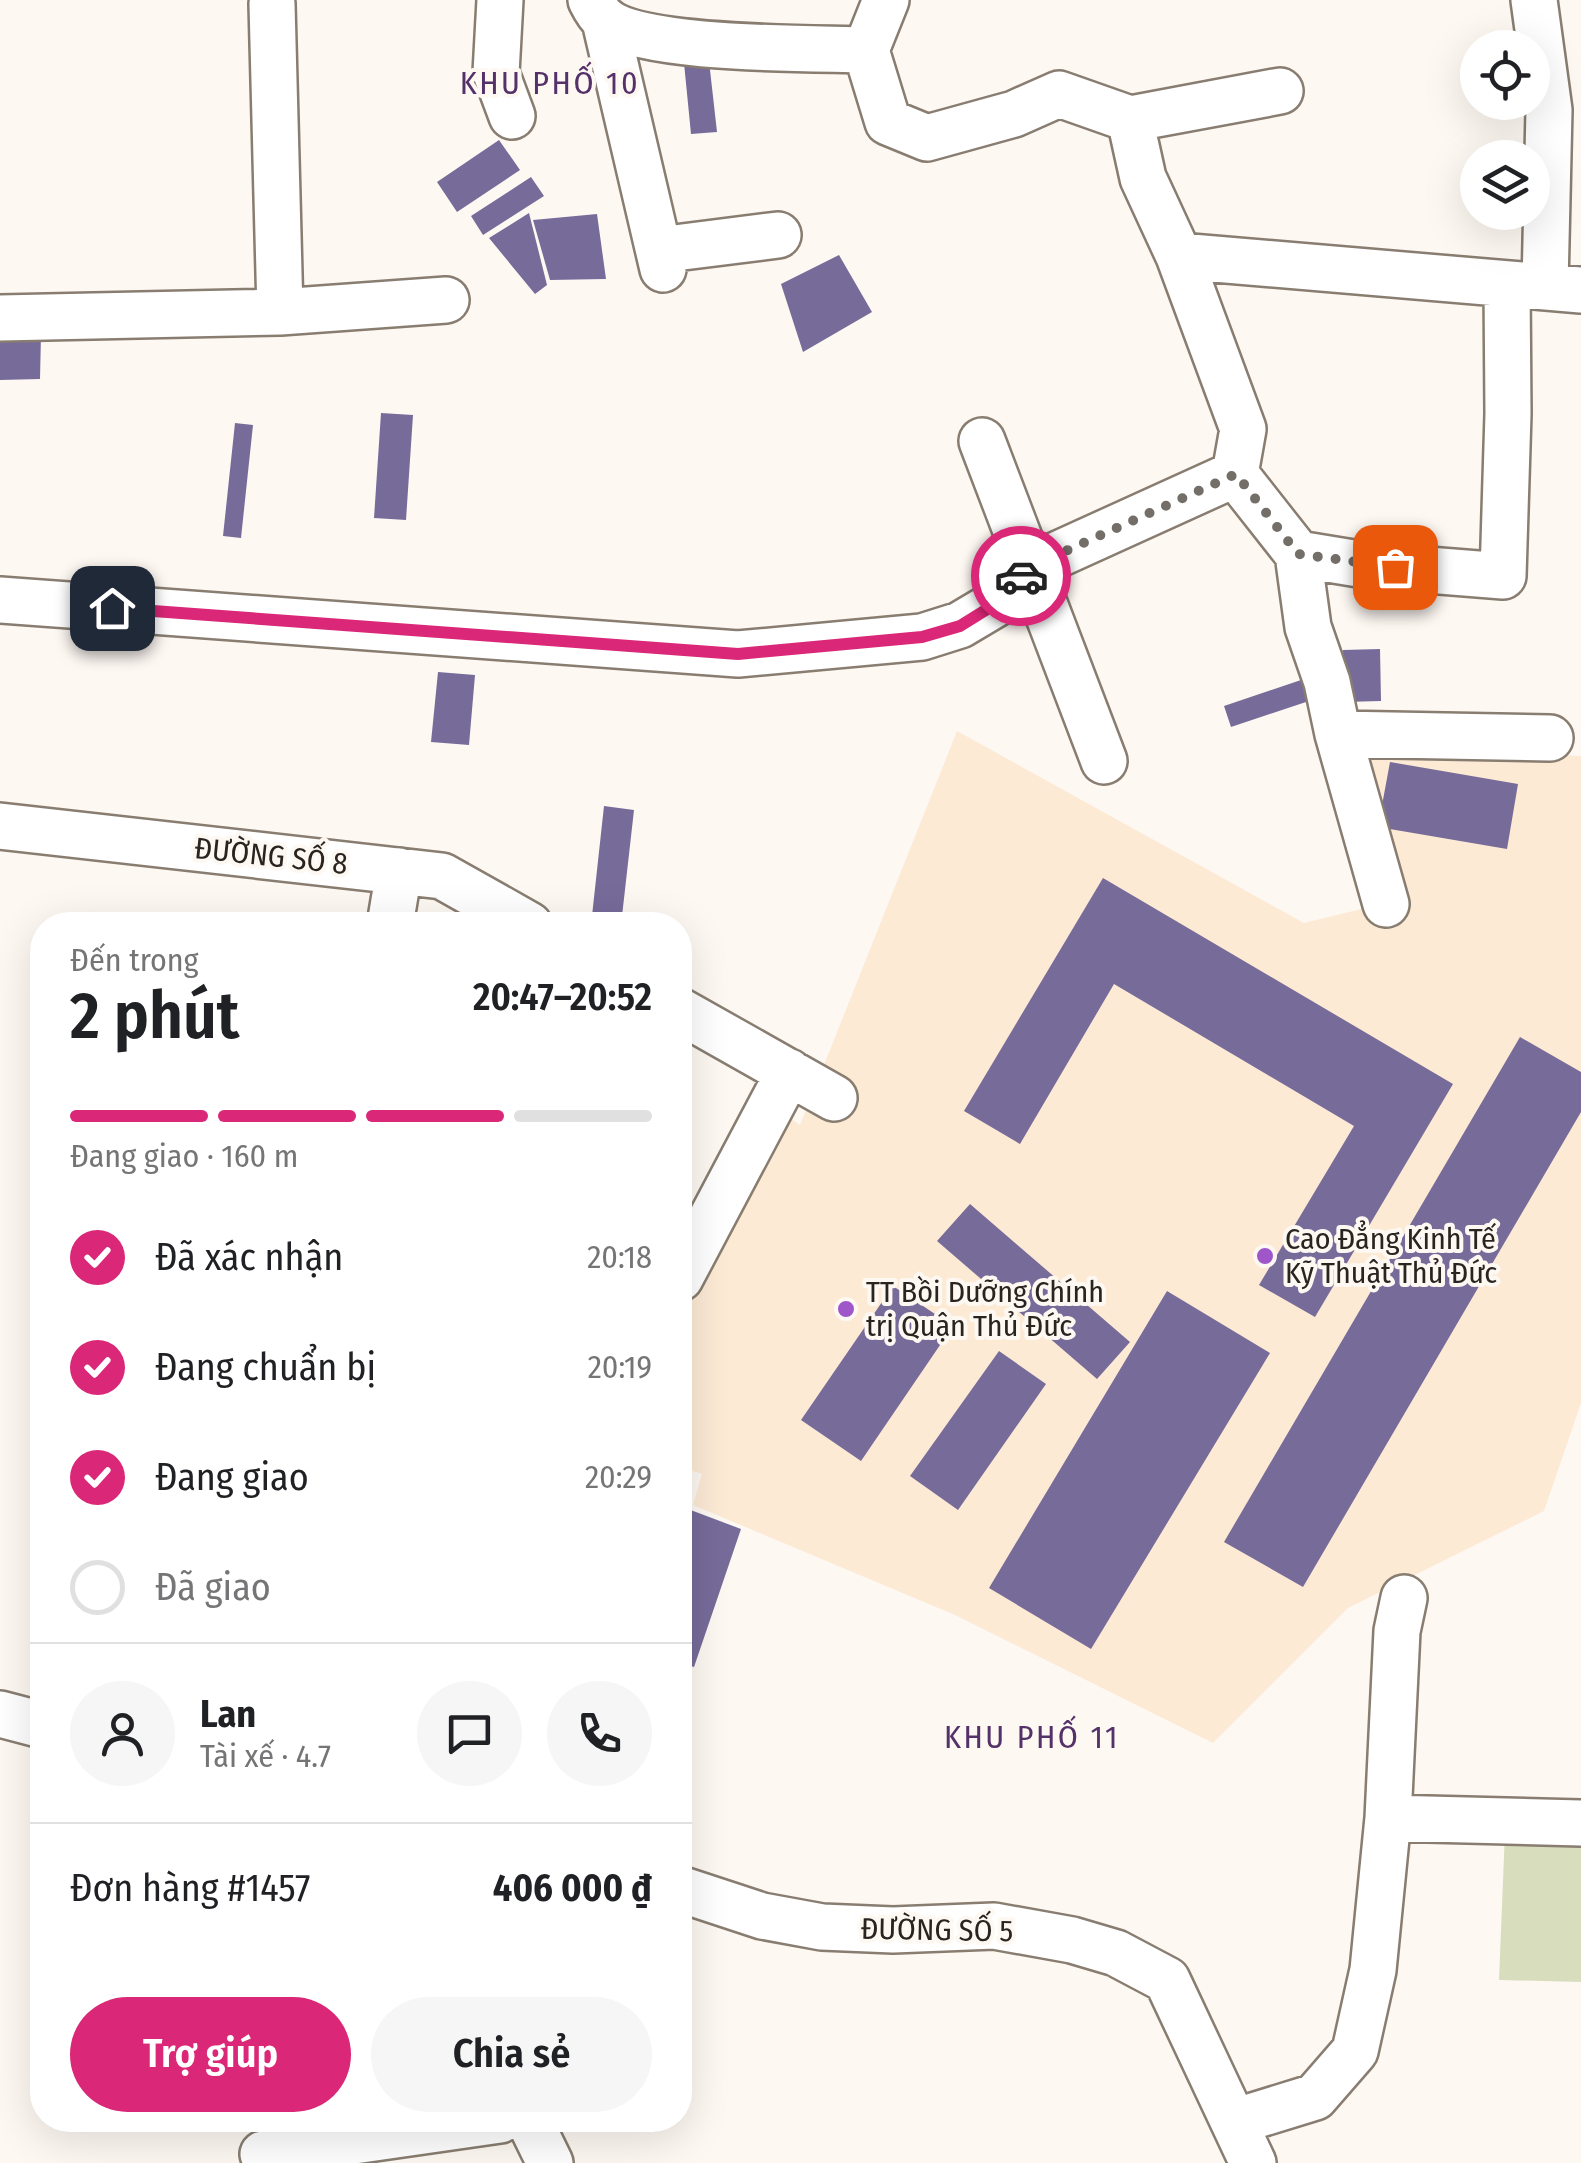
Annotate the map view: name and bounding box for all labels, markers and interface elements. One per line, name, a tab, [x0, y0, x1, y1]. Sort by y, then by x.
map controls	[1460, 30, 1550, 230]
button: locate	[1460, 30, 1550, 120]
district label: KHU PHỐ 10	[460, 61, 640, 102]
button: layers	[1460, 140, 1550, 230]
pin	[1353, 525, 1438, 610]
courier	[971, 526, 1071, 626]
icon: bag	[1368, 540, 1423, 595]
icon: car	[994, 549, 1049, 604]
pin	[70, 566, 155, 651]
icon: home	[85, 581, 140, 636]
street label: ĐƯỜNG SỐ 8	[193, 827, 350, 882]
text: Đến trong	[70, 941, 199, 979]
text: 20:47–20:52	[473, 974, 652, 1020]
text: 2 phút	[70, 977, 239, 1055]
text: Đang giao · 160 m	[70, 1137, 298, 1175]
place label: Cao Đẳng Kinh Tế Kỹ Thuật Thủ Đức	[1285, 1220, 1497, 1291]
icon: check	[70, 1230, 125, 1285]
text: Đã xác nhận	[155, 1234, 343, 1280]
text: 20:18	[587, 1238, 652, 1276]
marker: Cao Đẳng Kinh Tế Kỹ Thuật Thủ Đức	[1254, 1245, 1276, 1267]
place label: TT Bồi Dưỡng Chính trị Quận Thủ Đức	[866, 1274, 1104, 1344]
marker: TT Bồi Dưỡng Chính trị Quận Thủ Đức	[835, 1298, 857, 1320]
icon: check	[70, 1340, 125, 1395]
text: Đang chuẩn bị	[155, 1344, 376, 1390]
text: 20:19	[588, 1348, 652, 1386]
icon: check	[70, 1450, 125, 1505]
text: Đang giao	[155, 1454, 309, 1500]
text: 20:29	[585, 1458, 652, 1496]
text: Đã giao	[155, 1564, 271, 1610]
button: person	[70, 1681, 175, 1786]
button: chat	[417, 1681, 522, 1786]
button: phone	[547, 1681, 652, 1786]
text: Lan	[200, 1691, 256, 1737]
district label: KHU PHỐ 11	[944, 1715, 1120, 1756]
text: Tài xế · 4.7	[200, 1737, 331, 1775]
text: Đơn hàng #1457	[70, 1865, 310, 1911]
text: 406 000 ₫	[493, 1865, 652, 1911]
street label: ĐƯỜNG SỐ 5	[860, 1908, 1014, 1949]
button: Trợ giúp	[70, 1997, 351, 2112]
button: Chia sẻ	[371, 1997, 652, 2112]

